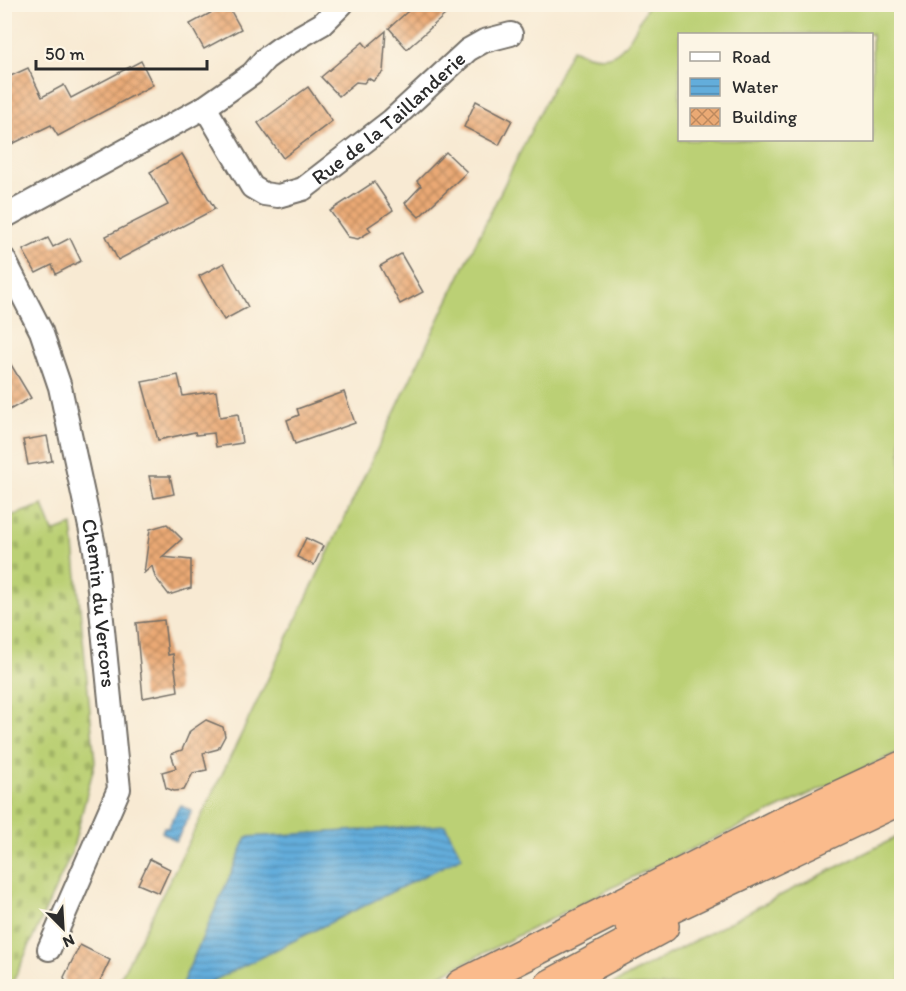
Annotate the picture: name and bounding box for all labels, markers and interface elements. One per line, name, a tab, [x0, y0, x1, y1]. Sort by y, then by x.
scale bar	[36, 33, 207, 71]
legend	[678, 33, 873, 141]
text: 50 m	[45, 43, 85, 65]
street label: Rue de la Taillanderie	[306, 46, 470, 190]
text: Road	[732, 46, 771, 68]
text: Water	[732, 76, 778, 98]
text: Building	[732, 106, 798, 128]
street label: Chemin du Vercors	[77, 516, 122, 688]
north arrow	[33, 898, 93, 958]
text: N	[60, 930, 78, 952]

